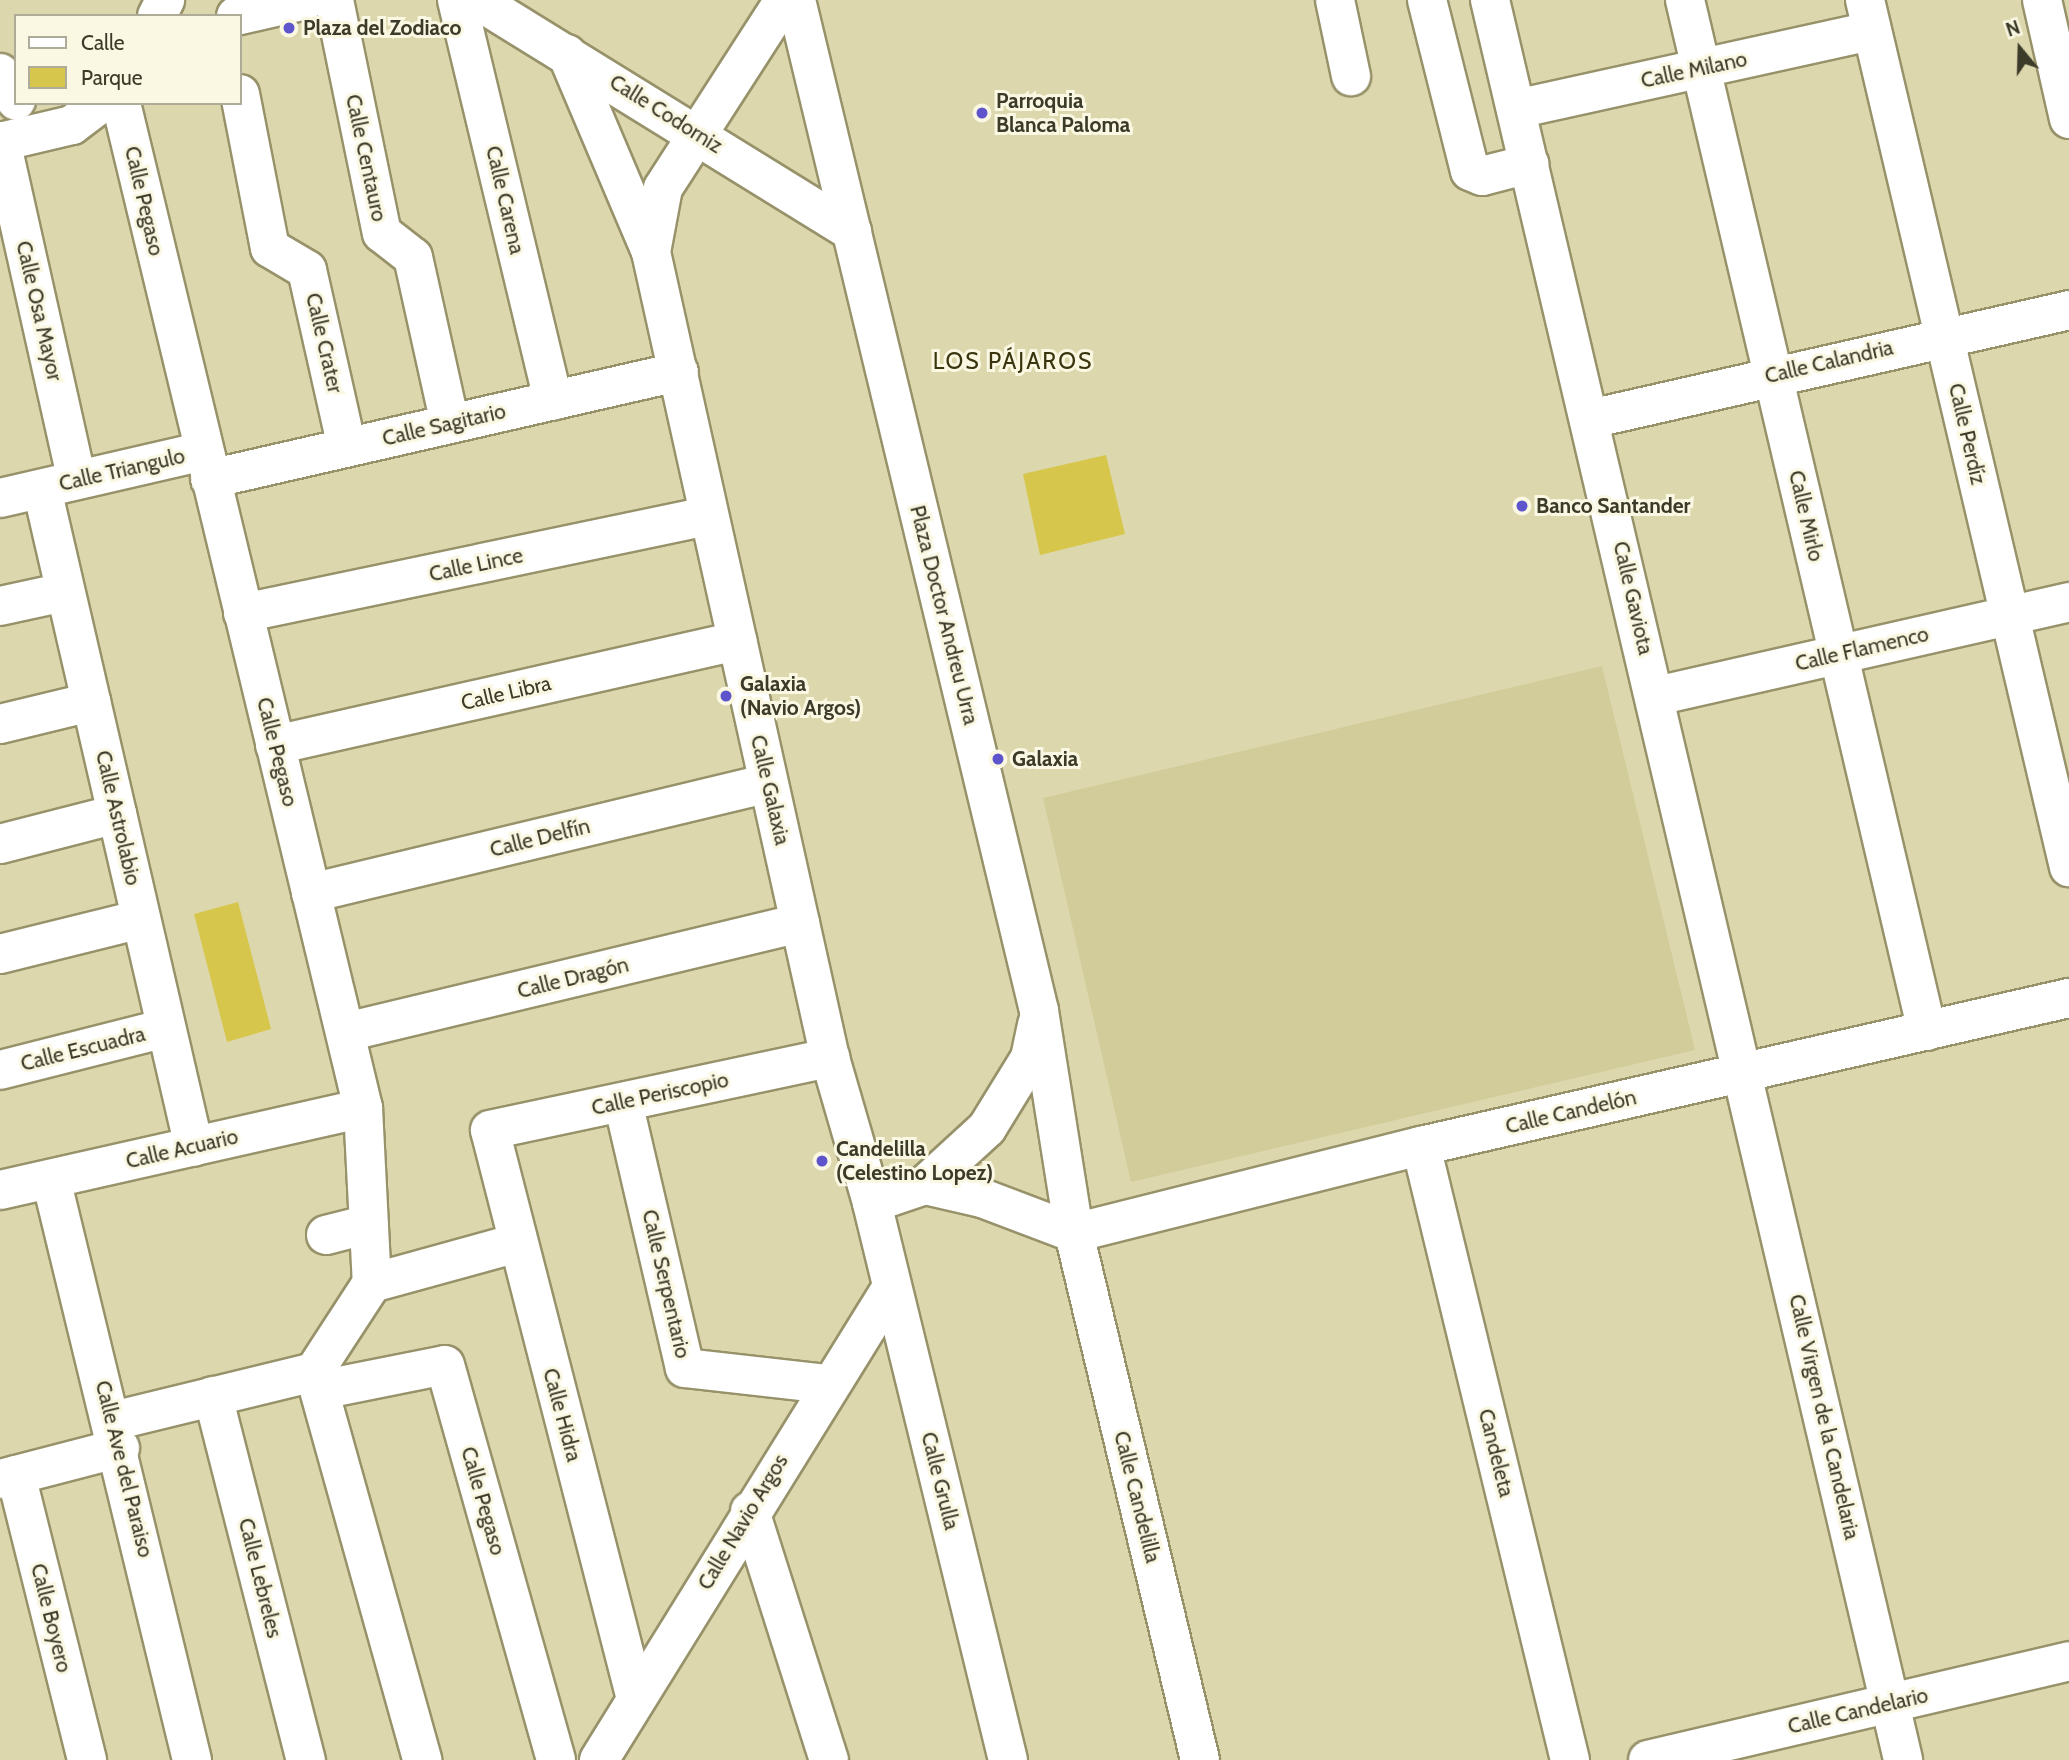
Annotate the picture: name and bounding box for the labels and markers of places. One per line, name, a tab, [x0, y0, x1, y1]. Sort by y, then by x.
place label: Plaza del Zodiaco	[303, 15, 461, 41]
marker: Plaza del Zodiaco	[281, 20, 297, 36]
place label: Parroquia Blanca Paloma	[996, 88, 1130, 138]
marker: Parroquia Blanca Paloma	[974, 105, 990, 121]
place label: Banco Santander	[1536, 493, 1690, 519]
marker: Banco Santander	[1514, 498, 1530, 514]
place label: Galaxia (Navio Argos)	[740, 671, 861, 721]
marker: Galaxia (Navio Argos)	[718, 688, 734, 704]
place label: Galaxia	[1012, 746, 1078, 772]
marker: Galaxia	[990, 751, 1006, 767]
place label: Candelilla (Celestino Lopez)	[836, 1136, 993, 1186]
marker: Candelilla (Celestino Lopez)	[814, 1153, 830, 1169]

